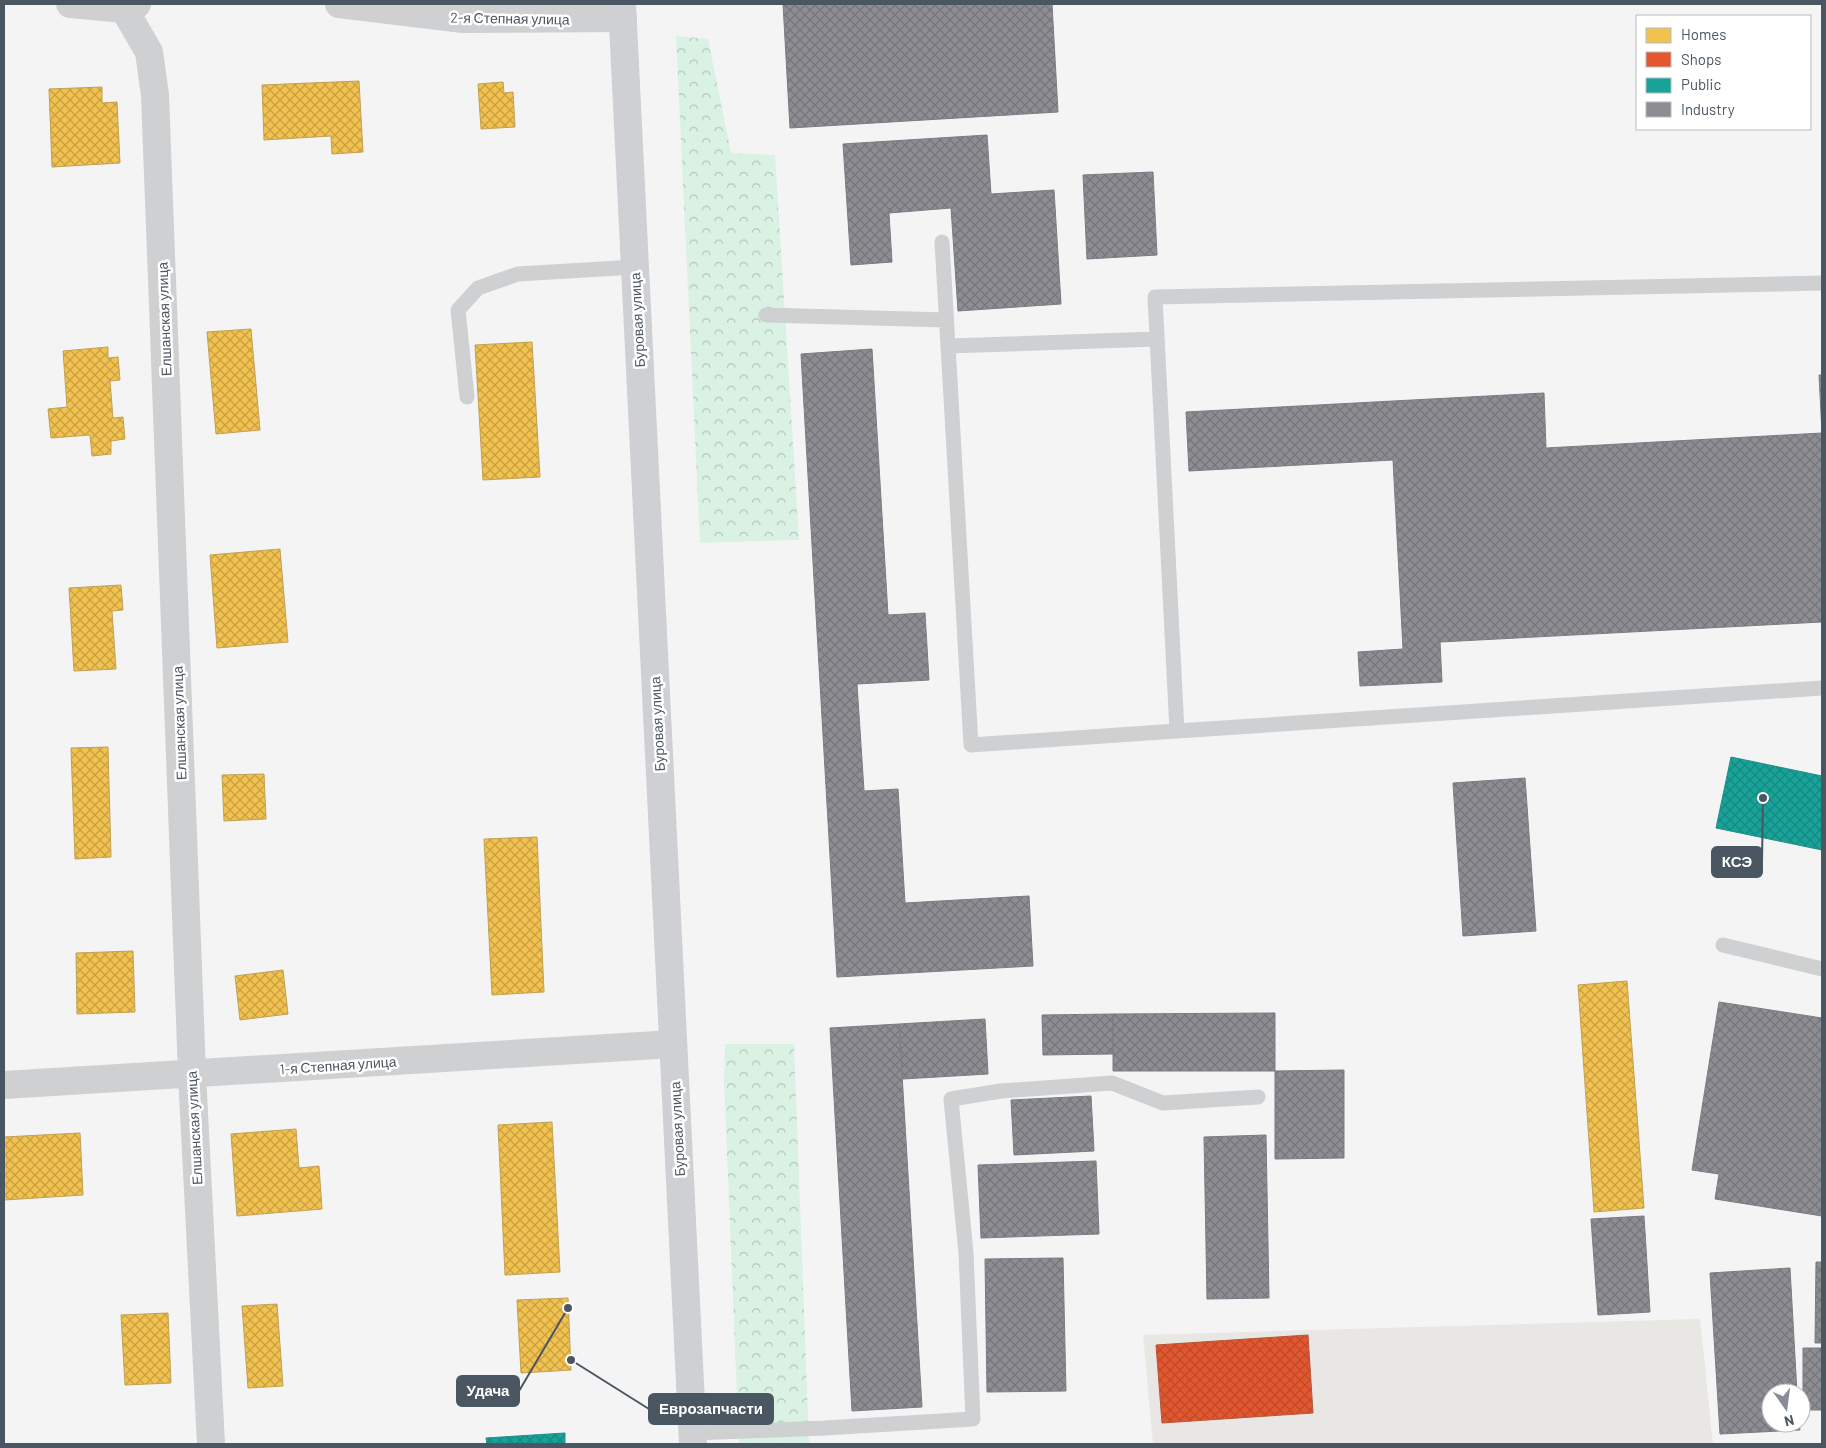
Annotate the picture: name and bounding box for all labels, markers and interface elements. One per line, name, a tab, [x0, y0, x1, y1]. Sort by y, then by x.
street label: 2-я Степная улица	[450, 8, 570, 28]
legend	[1636, 15, 1811, 130]
text: Homes	[1681, 25, 1726, 43]
text: Shops	[1681, 50, 1721, 68]
text: Public	[1681, 75, 1721, 93]
text: Industry	[1681, 100, 1735, 118]
street label: Елшанская улица	[154, 261, 174, 376]
street label: Буровая улица	[626, 272, 648, 368]
street label: Елшанская улица	[169, 665, 189, 780]
street label: Буровая улица	[646, 676, 668, 772]
callout: КСЭ	[1712, 847, 1762, 877]
text: КСЭ	[1722, 852, 1752, 870]
street label: 1-я Степная улица	[279, 1052, 397, 1078]
street label: Елшанская улица	[183, 1070, 205, 1186]
street label: Буровая улица	[666, 1081, 688, 1177]
callout: Удача	[457, 1376, 519, 1406]
text: Удача	[467, 1381, 510, 1399]
north arrow	[1761, 1383, 1811, 1433]
callout: Еврозапчасти	[649, 1394, 773, 1424]
text: Еврозапчасти	[659, 1399, 763, 1417]
text: N	[1783, 1412, 1796, 1430]

